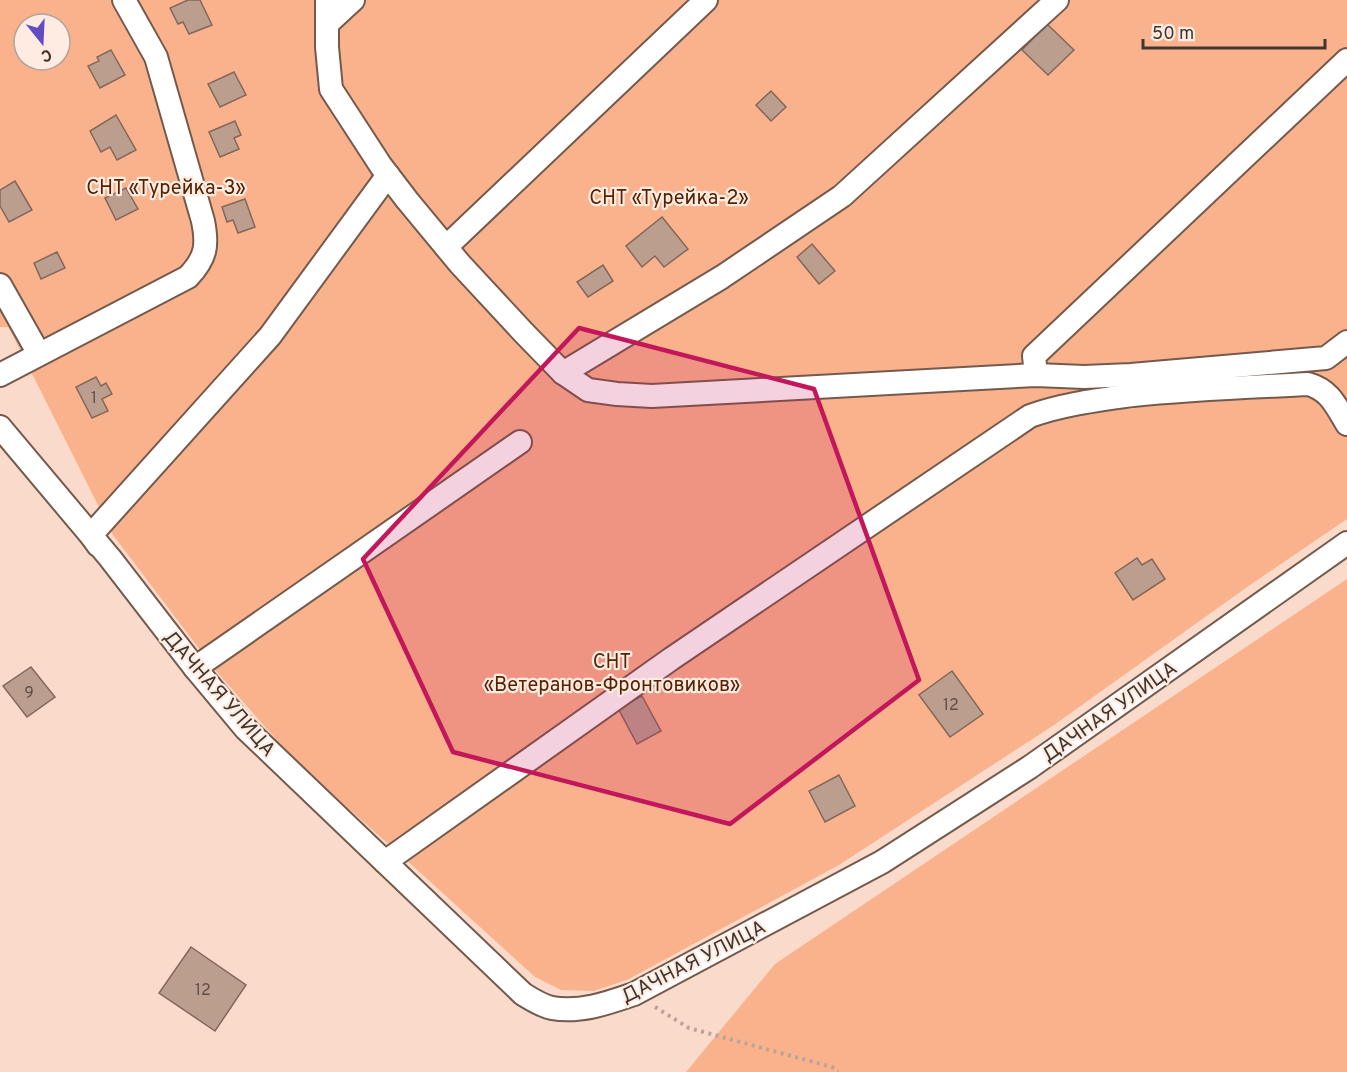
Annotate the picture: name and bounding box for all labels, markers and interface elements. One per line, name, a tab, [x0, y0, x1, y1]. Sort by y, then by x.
north arrow	[12, 12, 72, 72]
scale bar	[1143, 12, 1324, 50]
text: 50 m	[1152, 23, 1194, 46]
text: С	[38, 43, 54, 65]
park label: СНТ «Турейка-3»	[86, 176, 246, 202]
park label: СНТ «Турейка-2»	[589, 186, 749, 212]
house number: 1	[91, 389, 97, 409]
street label: ДАЧНАЯ УЛИЦА	[156, 626, 281, 763]
park label: СНТ «Ветеранов-Фронтовиков»	[484, 650, 740, 699]
street label: ДАЧНАЯ УЛИЦА	[1037, 656, 1183, 769]
house number: 9	[24, 684, 34, 704]
house number: 12	[943, 696, 959, 716]
street label: ДАЧНАЯ УЛИЦА	[617, 915, 771, 1011]
house number: 12	[195, 981, 211, 1001]

